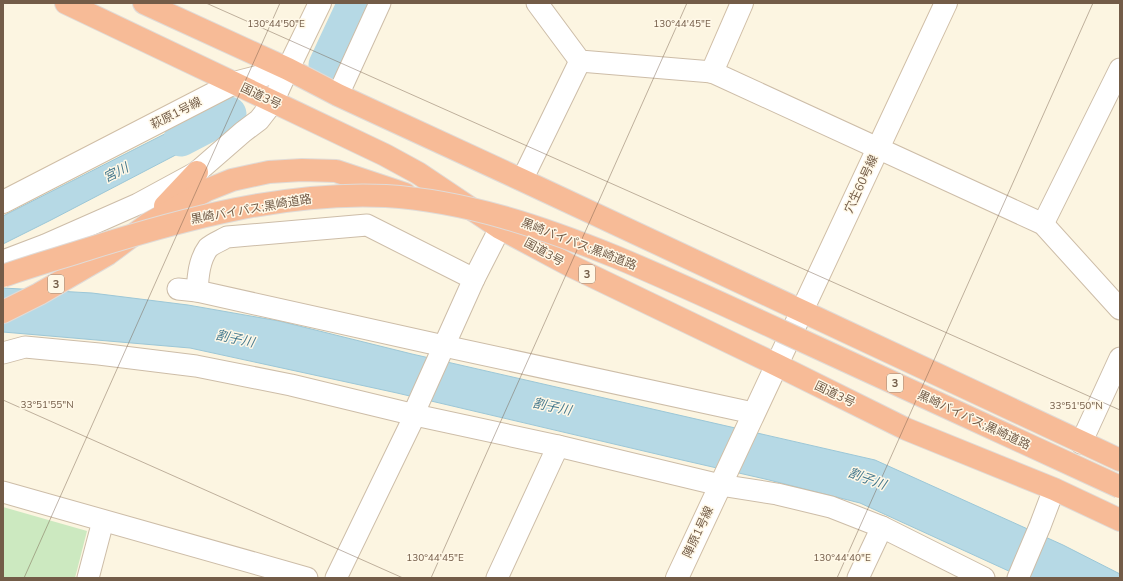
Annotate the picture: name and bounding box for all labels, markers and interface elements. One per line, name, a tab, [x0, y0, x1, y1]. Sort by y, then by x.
text: 130°44'50"E	[247, 17, 305, 31]
text: 130°44'45"E	[653, 17, 711, 31]
street label: 国道3号	[238, 79, 284, 113]
street label: 萩原1号線	[148, 93, 204, 133]
street label: 穴生60号線	[841, 152, 881, 216]
water label: 宮川	[100, 158, 133, 187]
street label: 黒崎バイパス;黒崎道路	[189, 190, 313, 228]
street label: 黒崎バイパス;黒崎道路	[519, 215, 639, 273]
street label: 国道3号	[521, 235, 567, 269]
road number: 3	[579, 265, 595, 283]
road number: 3	[48, 275, 64, 293]
water label: 割子川	[214, 326, 258, 352]
road number: 3	[887, 374, 903, 392]
street label: 国道3号	[812, 377, 858, 411]
street label: 黒崎バイパス;黒崎道路	[915, 387, 1033, 453]
water label: 割子川	[531, 394, 575, 420]
text: 33°51'55"N	[20, 398, 74, 412]
text: 33°51'50"N	[1049, 399, 1103, 413]
water label: 割子川	[846, 464, 890, 495]
street label: 陣原1号線	[679, 504, 717, 560]
text: 130°44'45"E	[406, 551, 464, 565]
text: 130°44'40"E	[813, 551, 871, 565]

